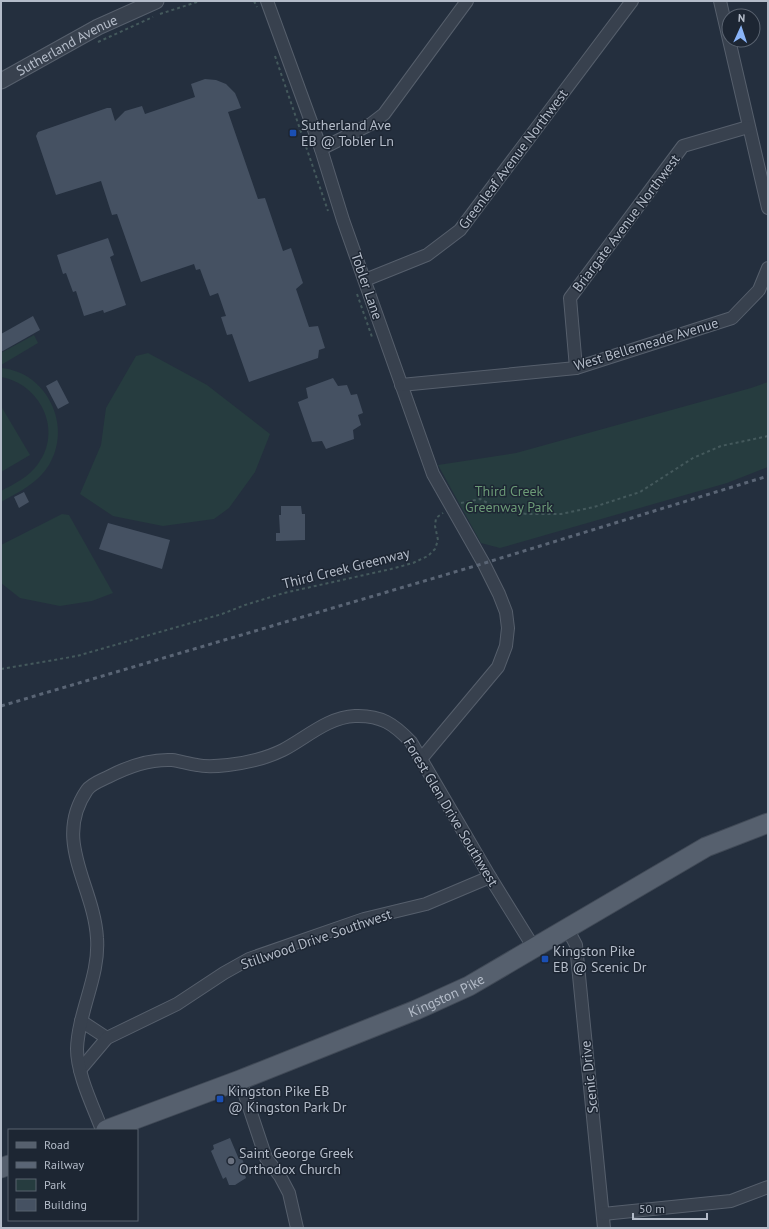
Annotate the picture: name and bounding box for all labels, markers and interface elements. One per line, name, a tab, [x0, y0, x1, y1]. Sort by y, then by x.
north arrow	[721, 8, 761, 48]
street label: Sutherland Avenue	[13, 10, 120, 80]
text: N	[738, 11, 746, 25]
street label: Greenleaf Avenue Northwest	[454, 85, 572, 233]
place label: Sutherland Ave EB @ Tobler Ln	[301, 116, 394, 150]
marker: Sutherland Ave EB @ Tobler Ln	[288, 128, 298, 138]
street label: Briargate Avenue Northwest	[568, 150, 684, 295]
street label: Tobler Lane	[347, 250, 387, 322]
street label: West Bellemeade Avenue	[572, 313, 720, 375]
park label: Third Creek Greenway Park	[465, 482, 553, 516]
street label: Third Creek Greenway	[280, 543, 412, 593]
street label: Forest Glen Drive Southwest	[399, 734, 503, 890]
street label: Stillwood Drive Southwest	[238, 905, 394, 973]
place label: Kingston Pike EB @ Scenic Dr	[553, 942, 647, 976]
marker: Kingston Pike EB @ Scenic Dr	[540, 954, 550, 964]
street label: Kingston Pike	[406, 970, 488, 1021]
street label: Scenic Drive	[576, 1040, 602, 1114]
place label: Kingston Pike EB @ Kingston Park Dr	[228, 1082, 347, 1116]
marker: Kingston Pike EB @ Kingston Park Dr	[215, 1094, 225, 1104]
legend	[8, 1129, 138, 1221]
text: Road	[44, 1137, 69, 1152]
place label: Saint George Greek Orthodox Church	[239, 1144, 354, 1178]
marker: Saint George Greek Orthodox Church	[226, 1156, 236, 1166]
text: Railway	[44, 1157, 84, 1172]
text: Park	[44, 1177, 66, 1192]
scale bar	[633, 1195, 707, 1221]
text: Building	[44, 1197, 87, 1212]
text: 50 m	[639, 1201, 665, 1216]

